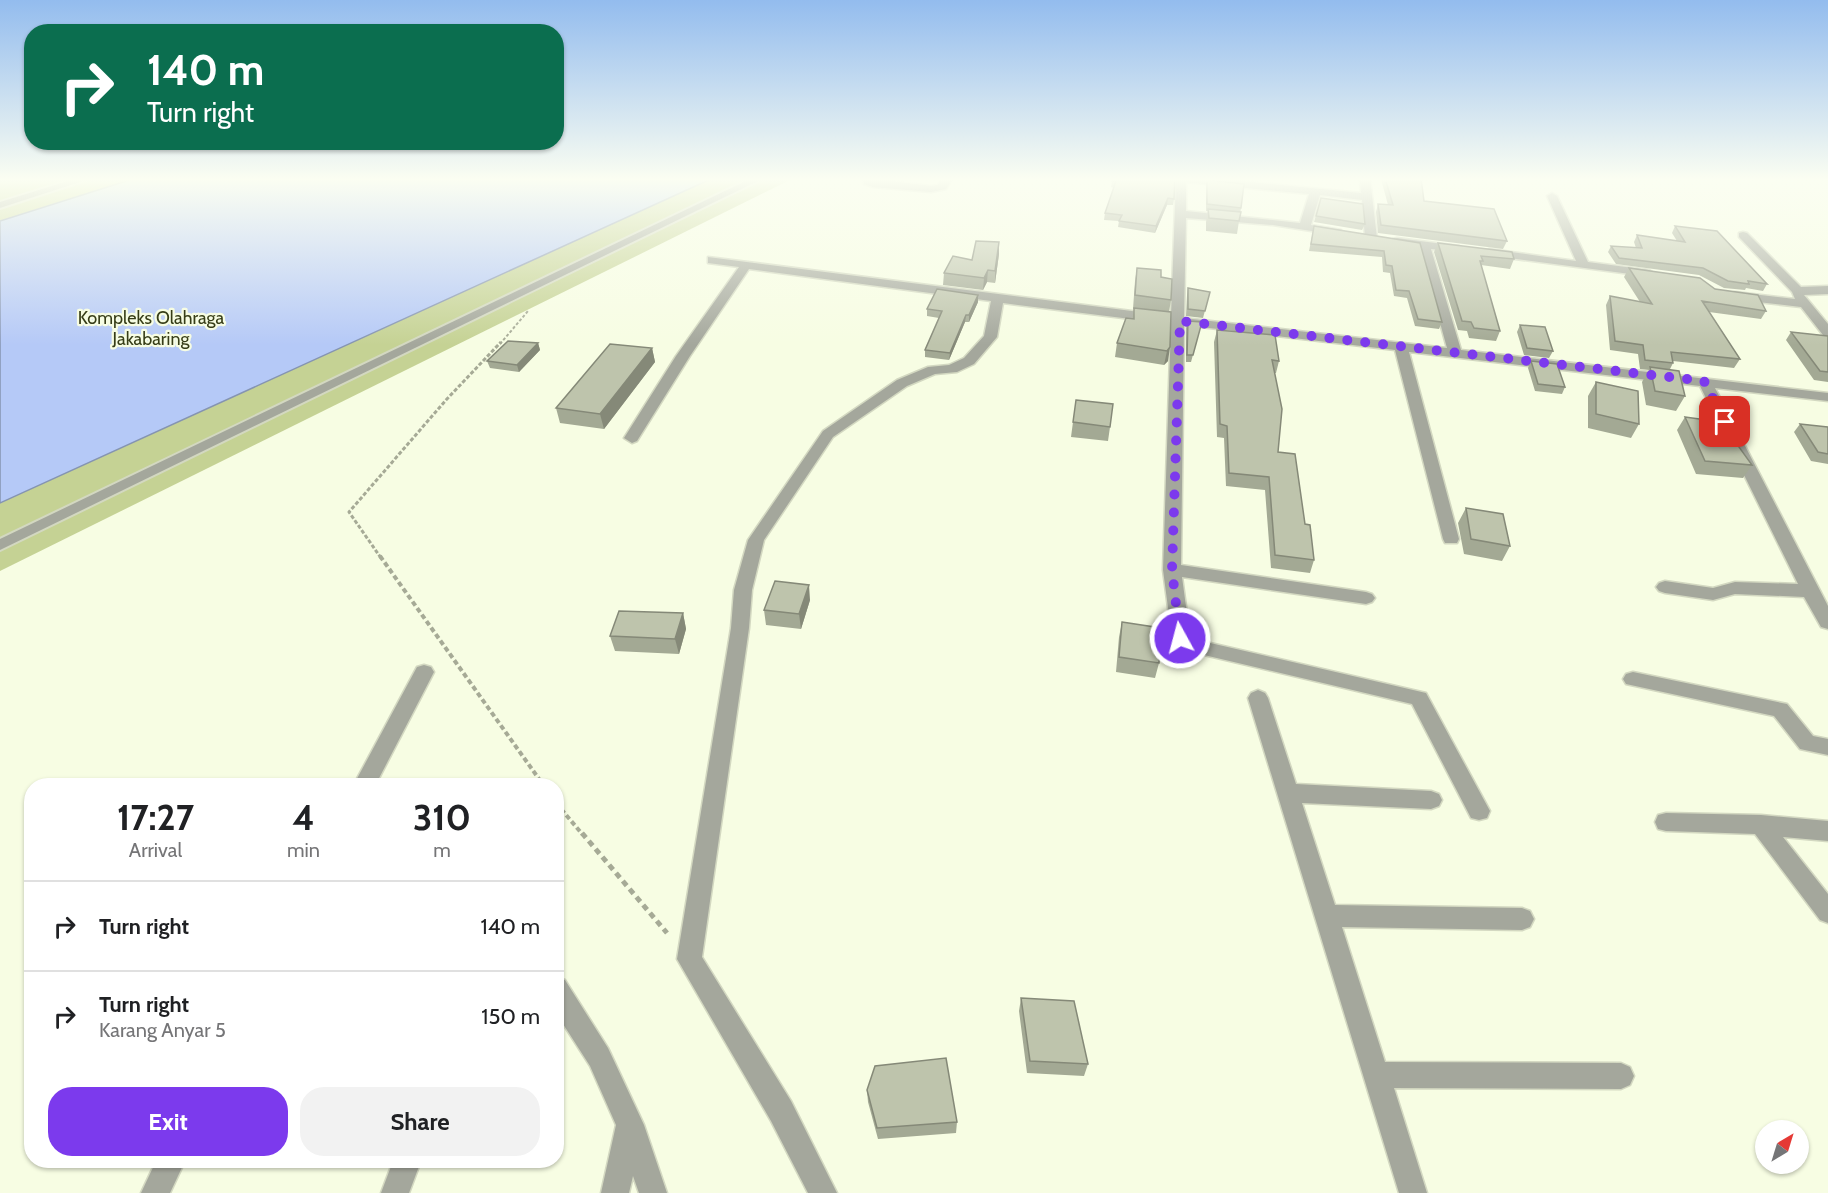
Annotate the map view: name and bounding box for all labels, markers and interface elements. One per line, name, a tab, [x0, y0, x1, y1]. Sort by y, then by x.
text: 140 m	[147, 44, 264, 96]
icon: right	[48, 48, 126, 126]
text: Turn right	[147, 96, 254, 129]
park label: Kompleks Olahraga Jakabaring	[78, 307, 225, 350]
pin	[1699, 396, 1750, 447]
icon: arrive	[1708, 405, 1741, 438]
position arrow	[1148, 606, 1212, 670]
text: 17:27	[117, 795, 194, 839]
text: 4	[292, 795, 315, 839]
text: 310	[413, 795, 471, 839]
text: Arrival	[129, 838, 182, 862]
text: min	[287, 838, 320, 862]
text: m	[433, 838, 451, 862]
icon: right	[48, 910, 81, 943]
text: Turn right	[99, 913, 189, 940]
text: 140 m	[481, 913, 540, 940]
text: Turn right	[99, 991, 189, 1018]
icon: right	[48, 1000, 81, 1033]
text: 150 m	[481, 1003, 540, 1030]
text: Karang Anyar 5	[99, 1018, 226, 1042]
button: Exit	[48, 1087, 288, 1156]
button: Share	[300, 1087, 540, 1156]
north arrow	[1755, 1120, 1809, 1174]
map controls	[1755, 1120, 1809, 1174]

